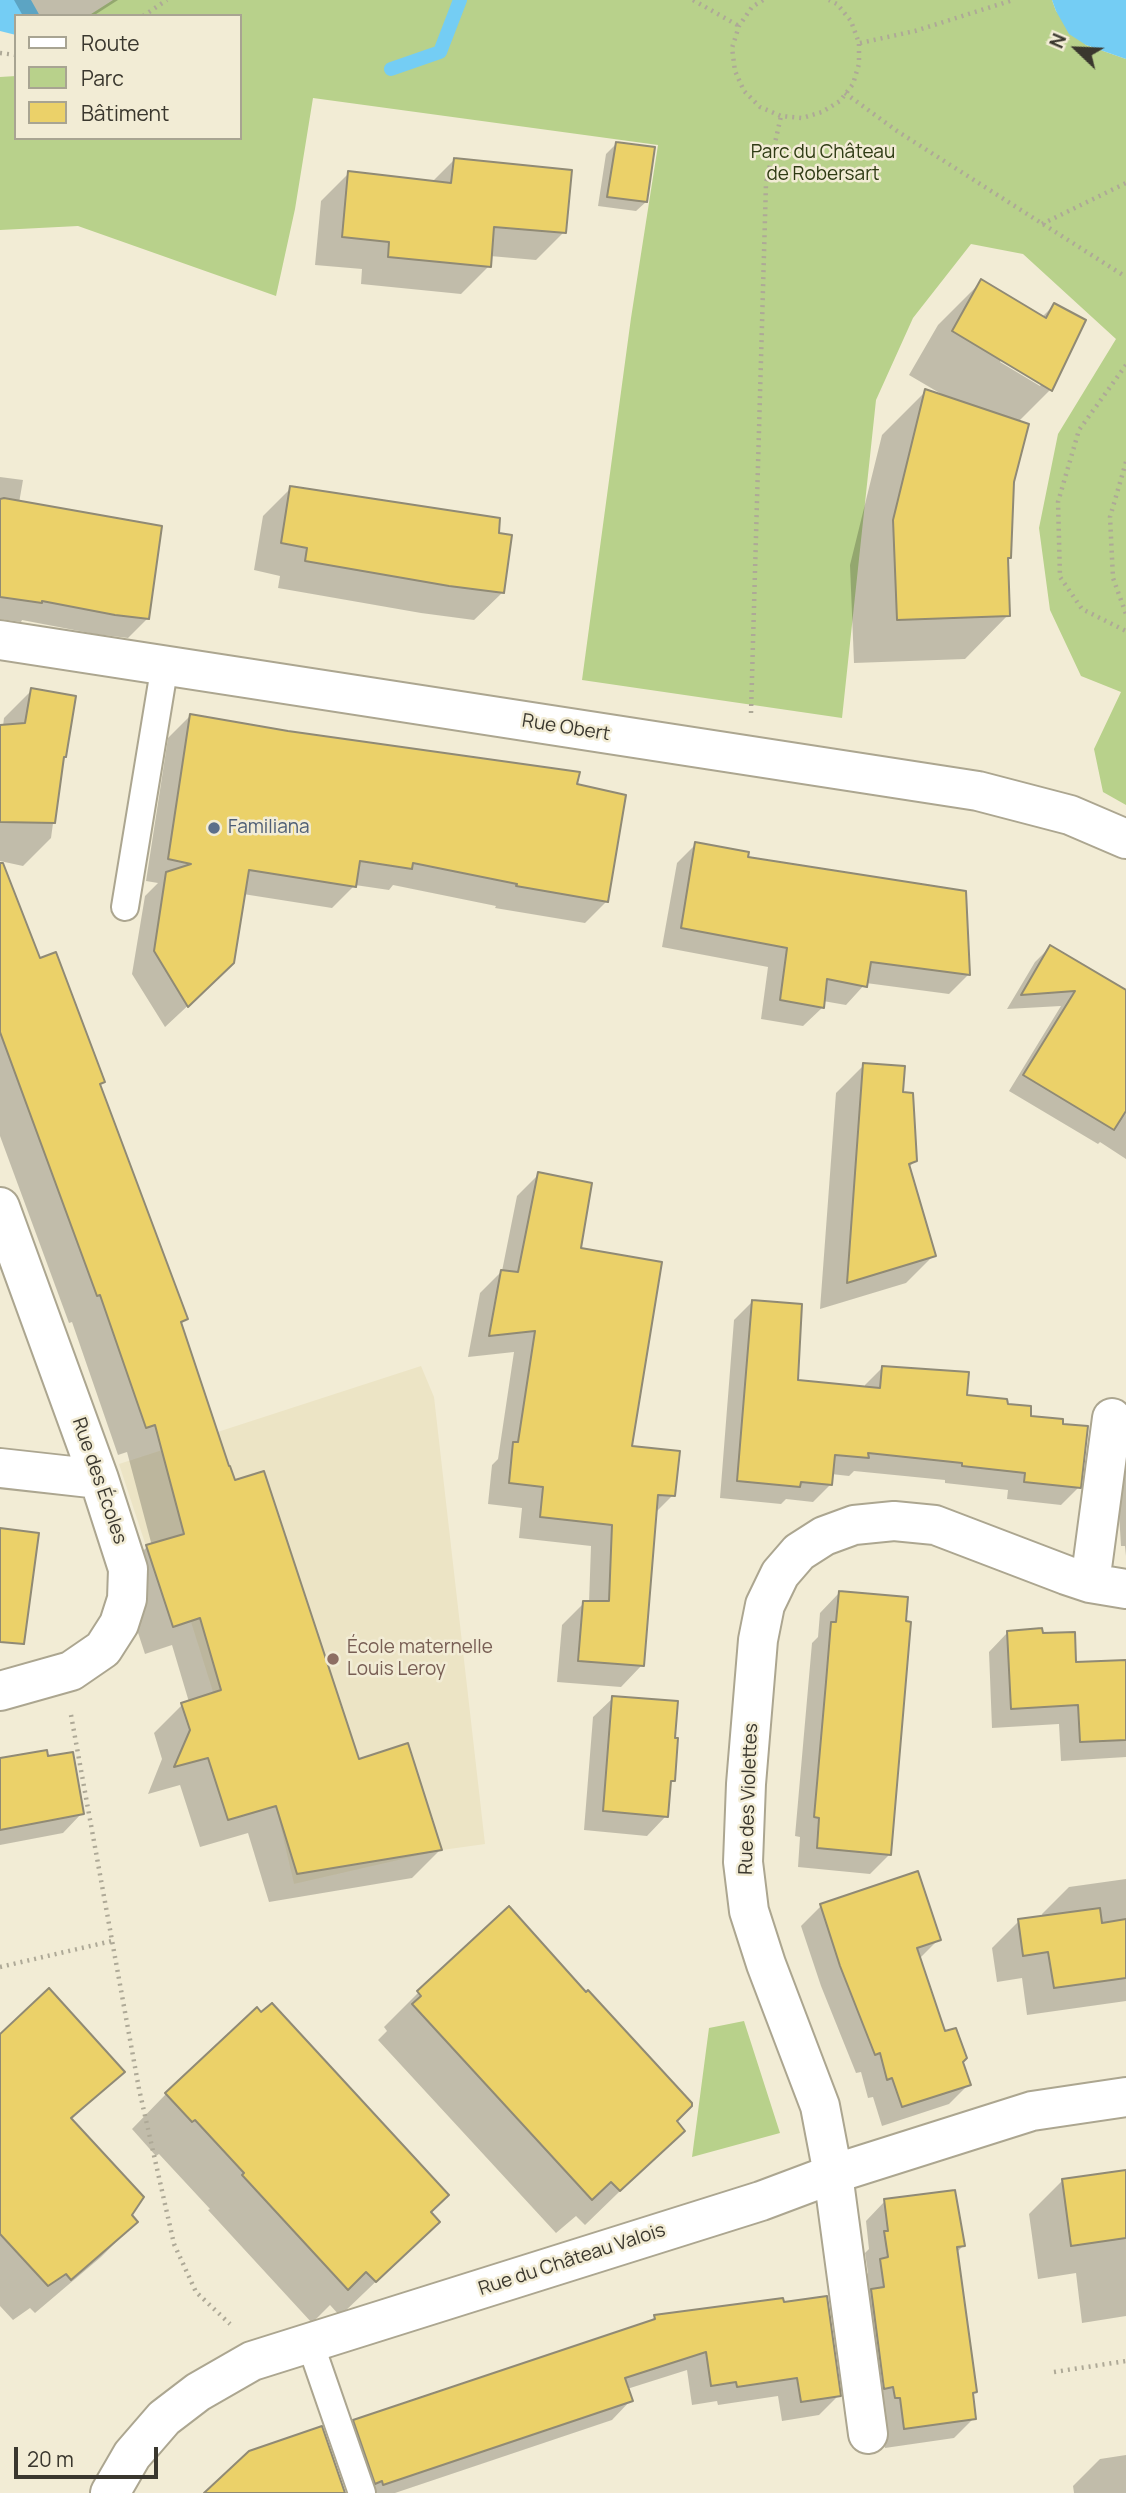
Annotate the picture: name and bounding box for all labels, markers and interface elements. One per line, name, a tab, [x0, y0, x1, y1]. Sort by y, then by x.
legend	[14, 14, 242, 140]
north arrow	[1042, 14, 1112, 84]
text: Route	[81, 29, 139, 57]
text: N	[1043, 29, 1072, 52]
text: Parc	[81, 64, 124, 92]
text: Bâtiment	[81, 99, 169, 127]
park label: Parc du Château de Robersart	[751, 142, 895, 186]
street label: Rue Obert	[520, 710, 612, 746]
place label: Familiana	[228, 817, 310, 839]
marker: Familiana	[206, 820, 222, 836]
street label: Rue des Écoles	[67, 1415, 131, 1547]
place label: École maternelle Louis Leroy	[347, 1637, 493, 1681]
marker: École maternelle Louis Leroy	[325, 1651, 341, 1667]
street label: Rue des Violettes	[735, 1723, 763, 1875]
street label: Rue du Château Valois	[476, 2219, 668, 2301]
scale bar	[18, 2434, 161, 2478]
text: 20 m	[27, 2445, 74, 2473]

